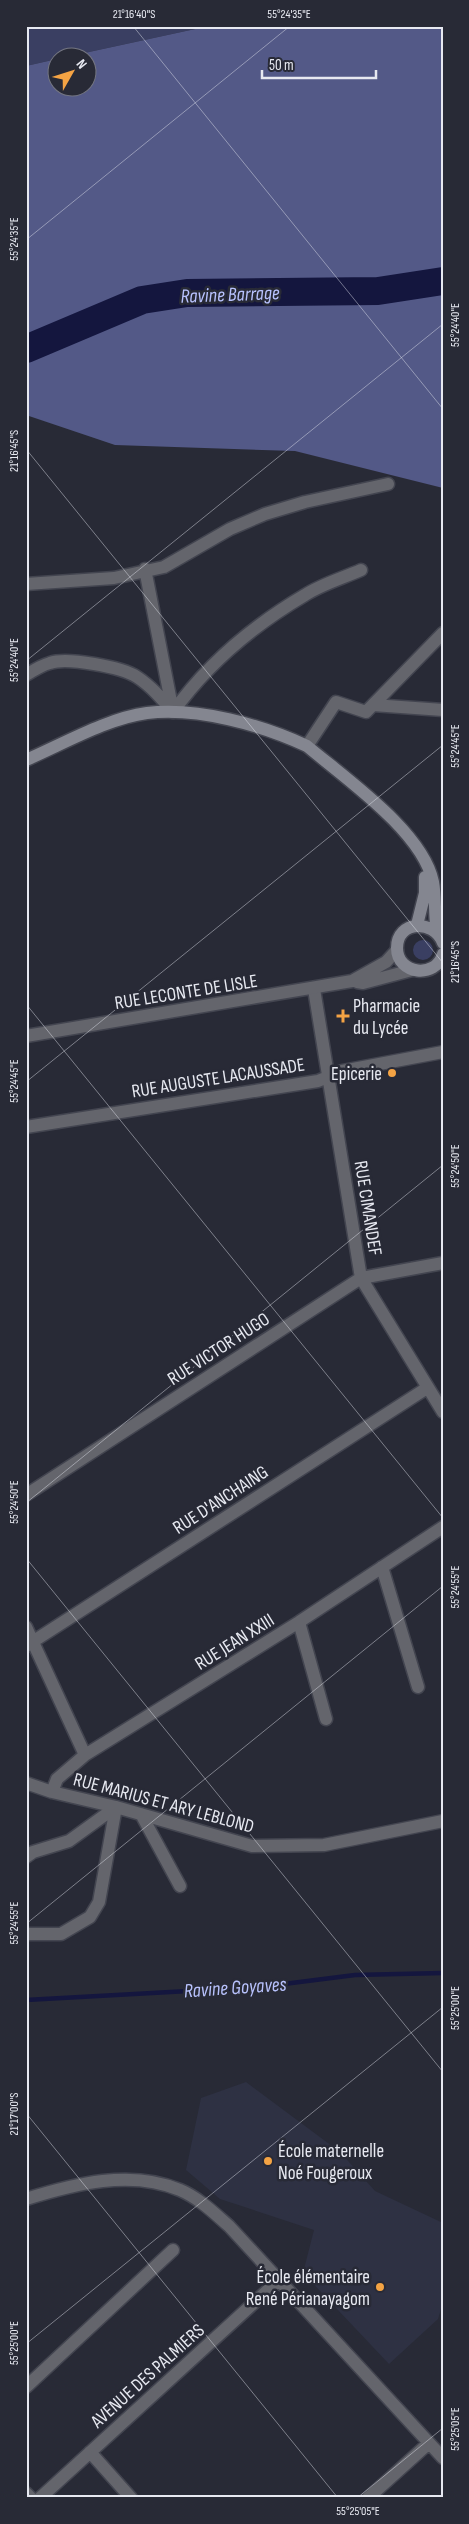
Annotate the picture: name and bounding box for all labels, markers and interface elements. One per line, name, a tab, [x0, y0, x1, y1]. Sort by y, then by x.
text: 21°16'40"S	[113, 7, 155, 22]
text: 55°24'35"E	[267, 7, 311, 22]
north arrow	[48, 48, 98, 98]
scale bar	[262, 48, 375, 80]
text: N	[73, 56, 91, 72]
text: 50 m	[269, 56, 294, 75]
text: 55°24'35"E	[7, 217, 22, 261]
water label: Ravine Barrage	[180, 281, 280, 309]
text: 55°24'40"E	[448, 303, 463, 347]
text: 21°16'45"S	[7, 430, 22, 472]
text: 55°24'40"E	[7, 638, 22, 682]
text: 55°24'45"E	[448, 724, 463, 768]
text: 21°16'45"S	[448, 941, 463, 983]
street label: RUE LECONTE DE LISLE	[113, 970, 259, 1015]
place label: Pharmacie du Lycée	[353, 995, 420, 1040]
marker: Pharmacie du Lycée	[337, 1010, 349, 1022]
street label: RUE AUGUSTE LACAUSSADE	[130, 1053, 306, 1104]
text: 55°24'45"E	[7, 1059, 22, 1103]
place label: Epicerie	[331, 1063, 382, 1086]
marker: Epicerie	[386, 1067, 398, 1079]
text: 55°24'50"E	[448, 1144, 463, 1188]
street label: RUE CIMANDEF	[349, 1159, 386, 1257]
street label: RUE VICTOR HUGO	[164, 1308, 274, 1391]
street label: RUE D'ANCHAING	[169, 1461, 273, 1540]
text: 55°24'50"E	[7, 1480, 22, 1524]
text: 55°24'55"E	[448, 1565, 463, 1609]
street label: RUE JEAN XXIII	[191, 1609, 279, 1676]
street label: RUE MARIUS ET ARY LEBLOND	[71, 1768, 256, 1839]
text: 55°24'55"E	[7, 1901, 22, 1945]
water label: Ravine Goyaves	[183, 1972, 287, 2004]
text: 55°25'00"E	[448, 1986, 463, 2030]
text: 21°17'00"S	[7, 2093, 22, 2135]
place label: École maternelle Noé Fougeroux	[278, 2140, 384, 2185]
marker: École maternelle Noé Fougeroux	[262, 2155, 274, 2167]
place label: École élémentaire René Périanayagom	[246, 2266, 370, 2311]
marker: École élémentaire René Périanayagom	[374, 2281, 386, 2293]
street label: AVENUE DES PALMIERS	[86, 2319, 210, 2434]
text: 55°25'00"E	[7, 2321, 22, 2365]
text: 55°25'05"E	[448, 2407, 463, 2451]
text: 55°25'05"E	[336, 2504, 380, 2519]

